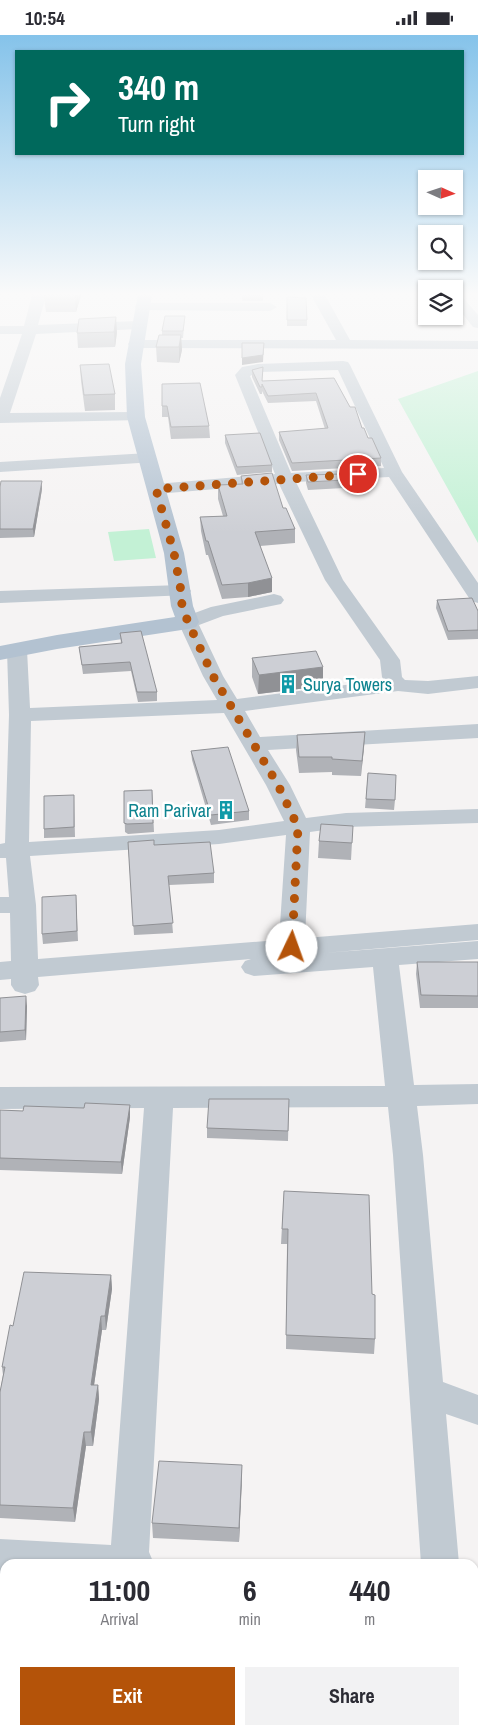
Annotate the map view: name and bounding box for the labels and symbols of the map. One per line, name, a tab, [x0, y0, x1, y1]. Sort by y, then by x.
north arrow	[418, 170, 462, 215]
pin	[337, 453, 379, 495]
place label: Surya Towers	[303, 672, 392, 697]
building icon: Surya Towers	[277, 673, 299, 695]
place label: Ram Parivar	[128, 798, 211, 823]
building icon: Ram Parivar	[215, 799, 237, 821]
position arrow	[265, 920, 317, 972]

